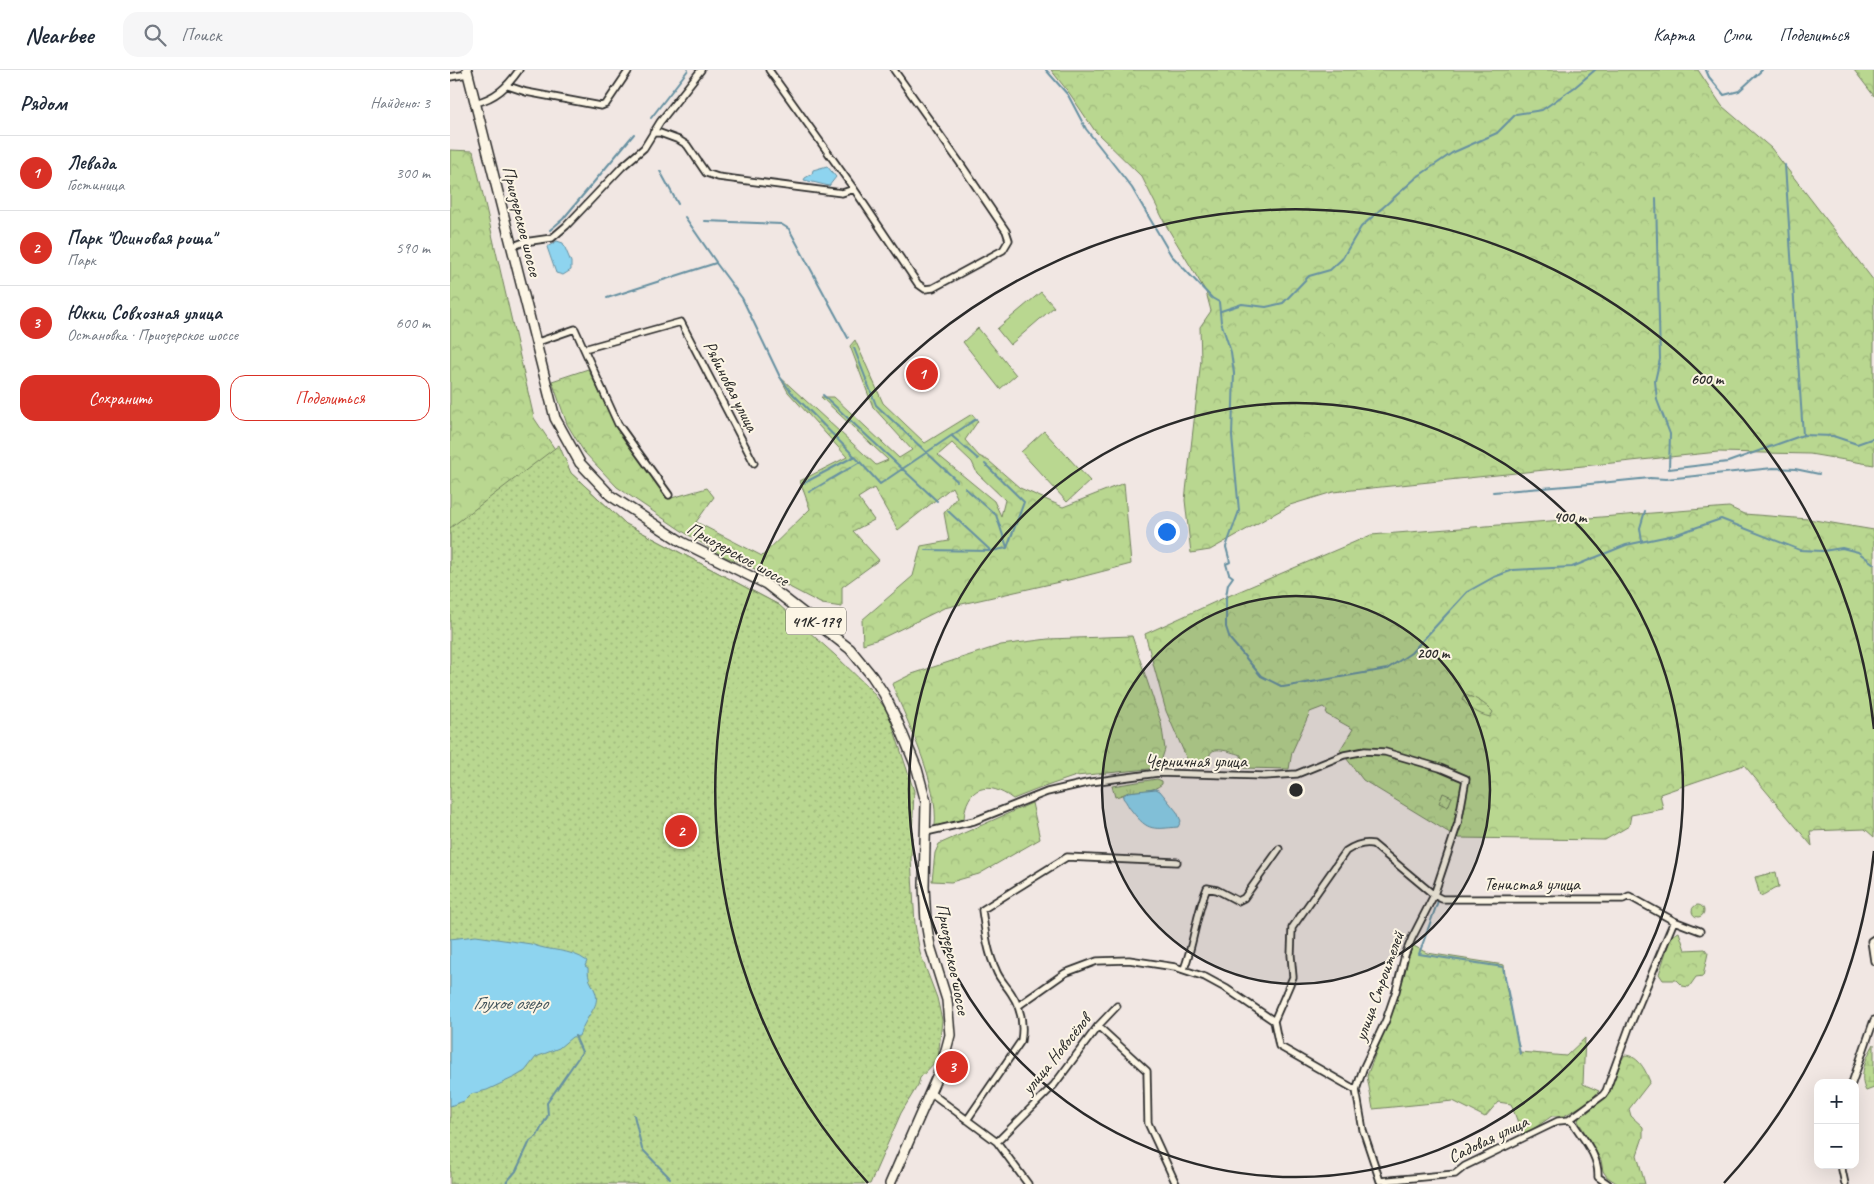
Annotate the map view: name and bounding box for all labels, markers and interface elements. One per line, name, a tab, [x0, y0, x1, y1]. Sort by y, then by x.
search box	[123, 12, 473, 57]
text: Nearbee	[25, 20, 93, 50]
icon: search	[141, 21, 169, 49]
text: Поиск	[181, 23, 221, 47]
text: Карта	[1653, 24, 1694, 46]
text: Слои	[1722, 24, 1751, 46]
text: Поделиться	[1779, 24, 1849, 46]
text: Рядом	[20, 90, 67, 116]
text: Найдено: 3	[370, 93, 430, 113]
text: Левада	[67, 151, 116, 175]
text: 1	[32, 163, 40, 183]
text: 300 m	[396, 163, 430, 183]
street label: Приозерское шоссе	[497, 164, 547, 280]
text: Гостиница	[67, 175, 124, 195]
text: Парк "Осиновая роща"	[67, 226, 216, 250]
text: 2	[32, 238, 40, 258]
text: 590 m	[396, 238, 430, 258]
text: Парк	[67, 250, 96, 270]
text: Юкки, Совхозная улица	[67, 301, 222, 325]
text: 3	[32, 313, 40, 333]
text: 600 m	[396, 313, 430, 333]
text: Остановка · Приозерское шоссе	[67, 325, 238, 345]
street label: Рябиновая улица	[699, 337, 764, 437]
pin: 1	[906, 355, 938, 393]
text: 600 m	[1691, 370, 1725, 389]
button: Сохранить	[20, 375, 220, 421]
button: Поделиться	[230, 375, 430, 421]
text: 400 m	[1554, 508, 1588, 527]
street label: Приозерское шоссе	[683, 517, 794, 592]
your location	[1154, 519, 1180, 545]
road number: 41К-179	[786, 608, 846, 634]
text: 200 m	[1417, 644, 1451, 663]
street label: Черничная улица	[1145, 750, 1248, 772]
centre of rings	[1287, 781, 1305, 799]
pin: 2	[665, 812, 697, 850]
street label: Тенистая улица	[1484, 873, 1581, 895]
street label: Приозерское шоссе	[930, 901, 975, 1018]
street label: улица Строителей	[1349, 927, 1409, 1045]
water label: Глухое озеро	[473, 991, 549, 1015]
street label: улица Новосёлов	[1016, 1007, 1097, 1099]
pin: 3	[936, 1048, 968, 1086]
map controls	[1814, 1079, 1859, 1169]
button: +	[1814, 1079, 1859, 1124]
street label: Садовая улица	[1444, 1110, 1533, 1168]
button: −	[1814, 1124, 1859, 1169]

